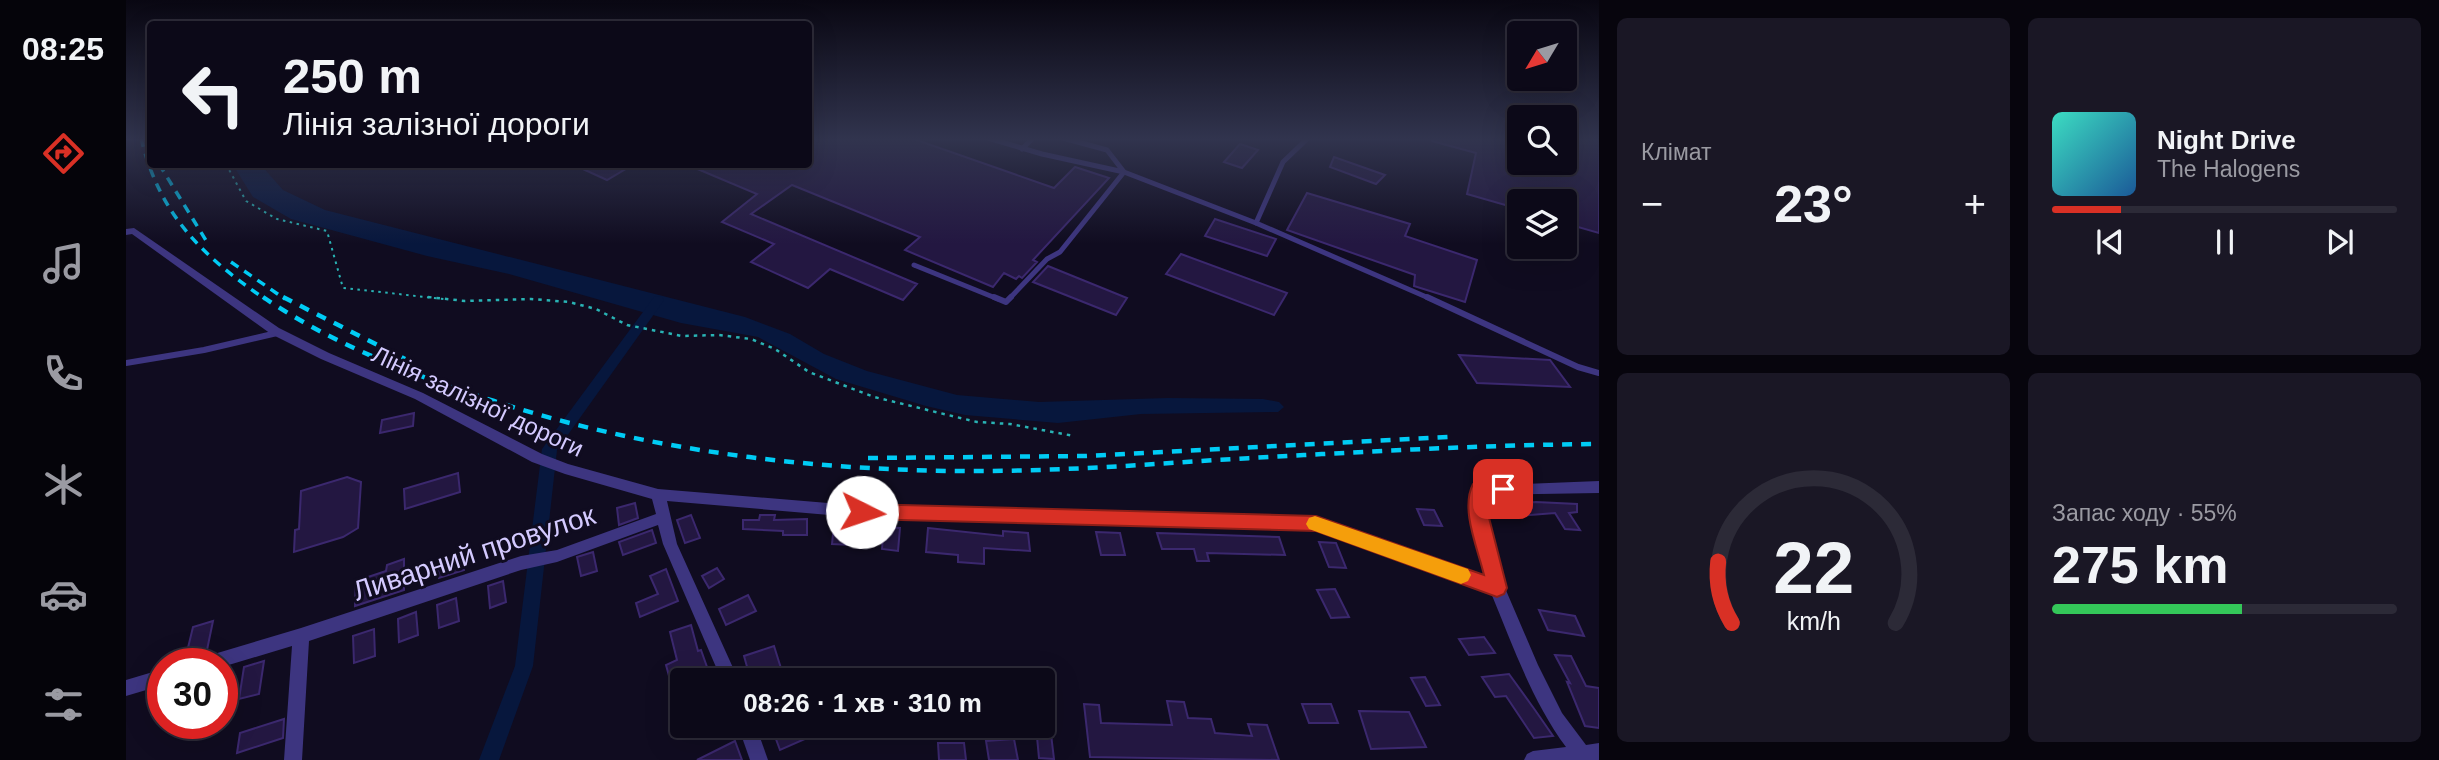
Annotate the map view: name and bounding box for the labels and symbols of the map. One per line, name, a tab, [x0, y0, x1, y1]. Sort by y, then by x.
north arrow	[1507, 21, 1577, 91]
street label: Лінія залізної дороги	[368, 340, 588, 462]
pin	[1473, 459, 1533, 519]
position arrow	[825, 475, 899, 549]
street label: Ливарний провулок	[349, 499, 600, 607]
speed limit sign: 30	[147, 648, 238, 739]

